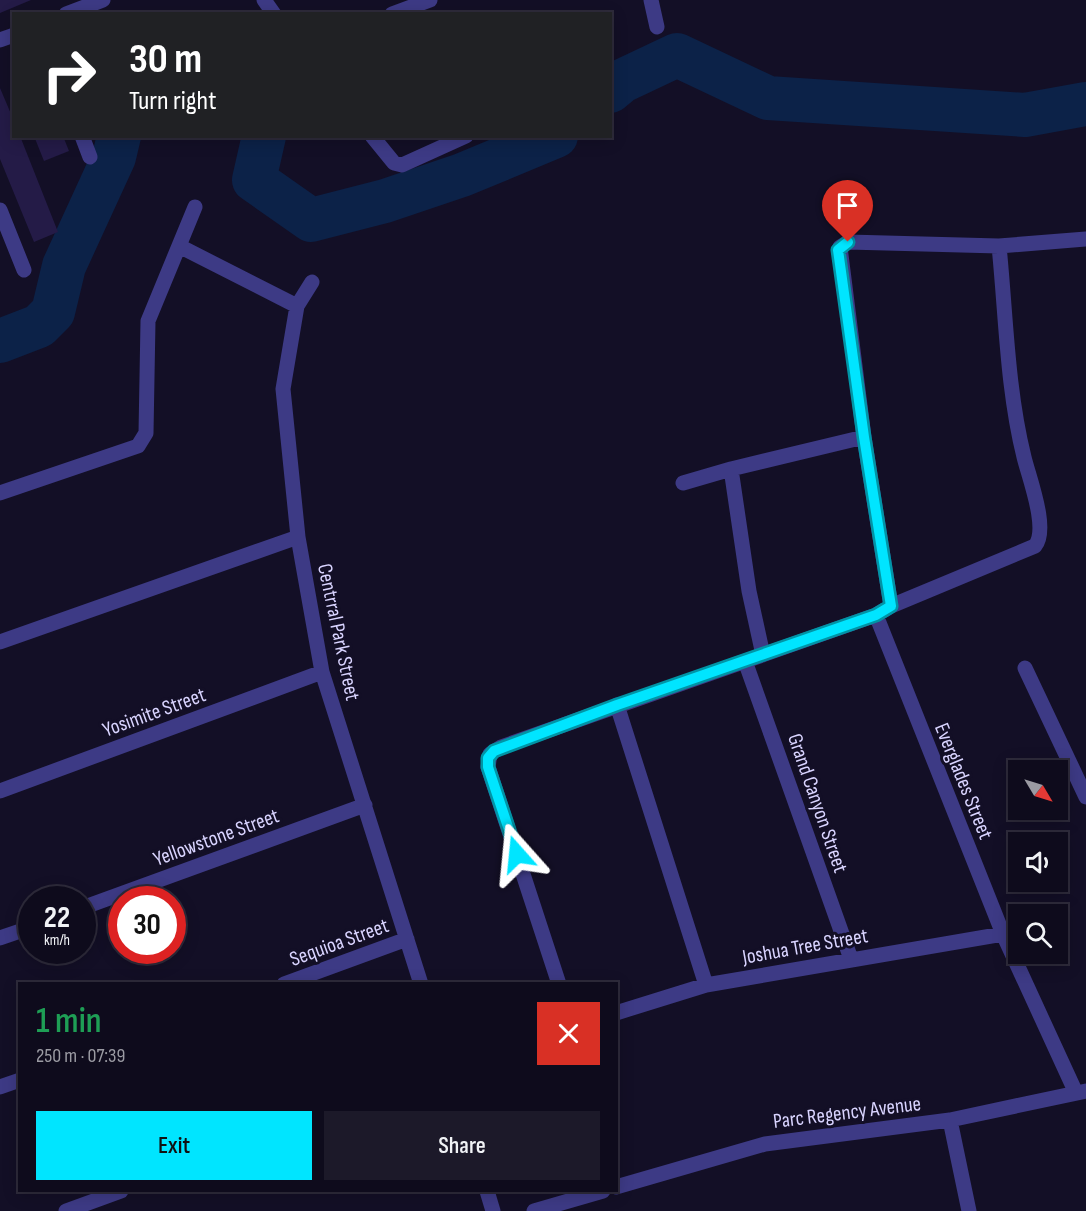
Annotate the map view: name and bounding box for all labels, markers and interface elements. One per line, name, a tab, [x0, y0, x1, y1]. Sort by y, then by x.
text: 30 m	[129, 34, 202, 85]
icon: right	[30, 36, 108, 114]
text: Turn right	[129, 85, 216, 117]
pin	[822, 180, 873, 242]
icon: arrive	[831, 189, 864, 222]
street label: Centrral Park Street	[312, 561, 365, 703]
street label: Yosimite Street	[99, 682, 209, 743]
street label: Everglades Street	[929, 719, 998, 843]
street label: Grand Canyon Street	[782, 730, 853, 876]
north arrow	[1008, 760, 1068, 820]
map controls	[1008, 760, 1068, 964]
street label: Yellowstone Street	[150, 803, 282, 872]
position arrow	[485, 822, 549, 886]
button: sound	[1008, 832, 1068, 892]
speed limit sign: 30	[108, 886, 186, 964]
text: 22	[44, 900, 70, 936]
button: search	[1008, 904, 1068, 964]
street label: Sequioa Street	[286, 913, 392, 972]
street label: Joshua Tree Street	[739, 923, 870, 970]
text: km/h	[44, 931, 70, 950]
text: 1 min	[36, 1000, 101, 1043]
button: close	[537, 1002, 600, 1065]
text: 250 m · 07:39	[36, 1044, 125, 1068]
street label: Parc Regency Avenue	[772, 1091, 922, 1134]
button: Exit	[36, 1111, 312, 1180]
button: Share	[324, 1111, 600, 1180]

